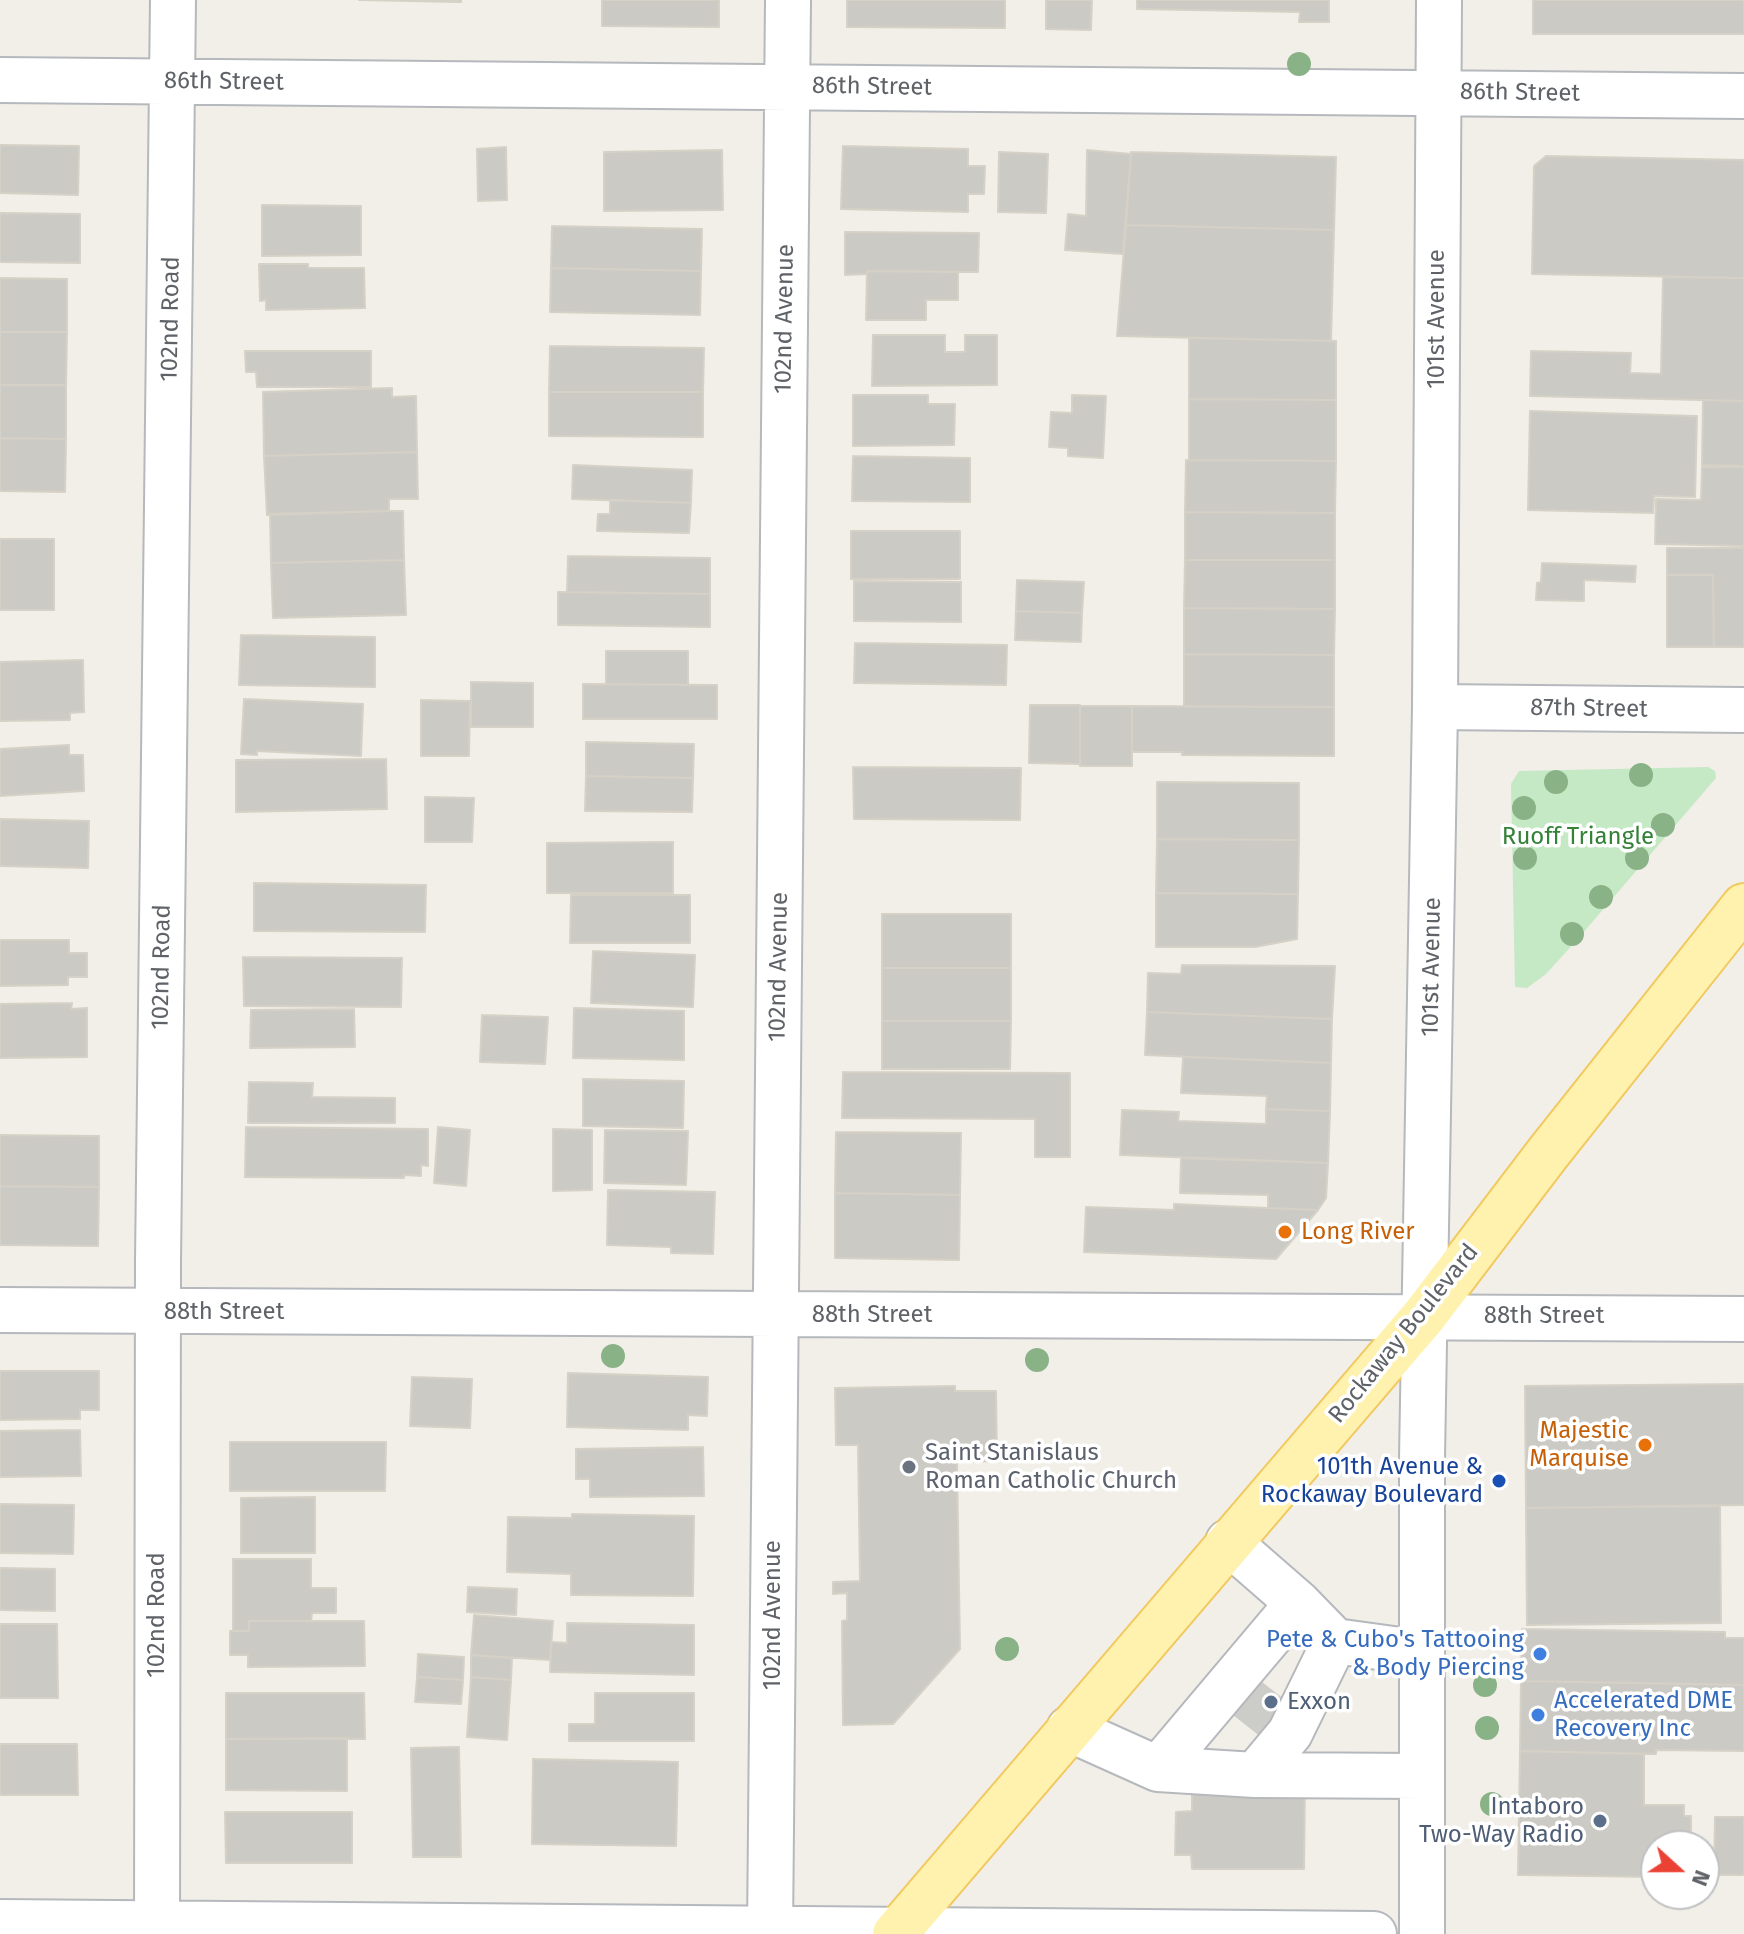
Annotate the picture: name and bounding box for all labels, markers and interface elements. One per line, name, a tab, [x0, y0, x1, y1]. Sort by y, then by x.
street label: 86th Street	[164, 67, 284, 97]
street label: 86th Street	[812, 72, 932, 102]
street label: 86th Street	[1460, 78, 1580, 108]
street label: 102nd Avenue	[769, 244, 801, 394]
street label: 101st Avenue	[1423, 249, 1451, 389]
street label: 102nd Road	[156, 256, 186, 382]
street label: 87th Street	[1530, 694, 1648, 724]
park label: Ruoff Triangle	[1502, 823, 1654, 851]
street label: 102nd Avenue	[763, 892, 795, 1042]
street label: 101st Avenue	[1416, 897, 1448, 1037]
street label: 102nd Road	[147, 904, 177, 1030]
place label: Long River	[1301, 1218, 1415, 1246]
marker: Long River	[1276, 1223, 1294, 1241]
street label: Rockaway Boulevard	[1323, 1239, 1485, 1429]
street label: 88th Street	[164, 1298, 284, 1326]
street label: 88th Street	[812, 1301, 932, 1329]
street label: 88th Street	[1484, 1302, 1604, 1330]
place label: Majestic Marquise	[1529, 1417, 1629, 1473]
marker: Majestic Marquise	[1636, 1436, 1654, 1454]
place label: Saint Stanislaus Roman Catholic Church	[925, 1439, 1177, 1495]
place label: 101th Avenue & Rockaway Boulevard	[1261, 1453, 1483, 1509]
marker: Saint Stanislaus Roman Catholic Church	[900, 1458, 918, 1476]
marker: 101th Avenue & Rockaway Boulevard	[1490, 1472, 1508, 1490]
street label: 102nd Avenue	[759, 1540, 787, 1690]
street label: 102nd Road	[143, 1552, 171, 1678]
place label: Pete & Cubo's Tattooing & Body Piercing	[1266, 1626, 1524, 1682]
marker: Pete & Cubo's Tattooing & Body Piercing	[1531, 1645, 1549, 1663]
place label: Accelerated DME Recovery Inc	[1554, 1687, 1733, 1743]
place label: Exxon	[1287, 1688, 1351, 1716]
marker: Exxon	[1262, 1693, 1280, 1711]
marker: Accelerated DME Recovery Inc	[1529, 1706, 1547, 1724]
place label: Intaboro Two-Way Radio	[1419, 1793, 1584, 1849]
marker: Intaboro Two-Way Radio	[1591, 1812, 1609, 1830]
north arrow	[1640, 1830, 1720, 1910]
text: N	[1686, 1866, 1716, 1890]

